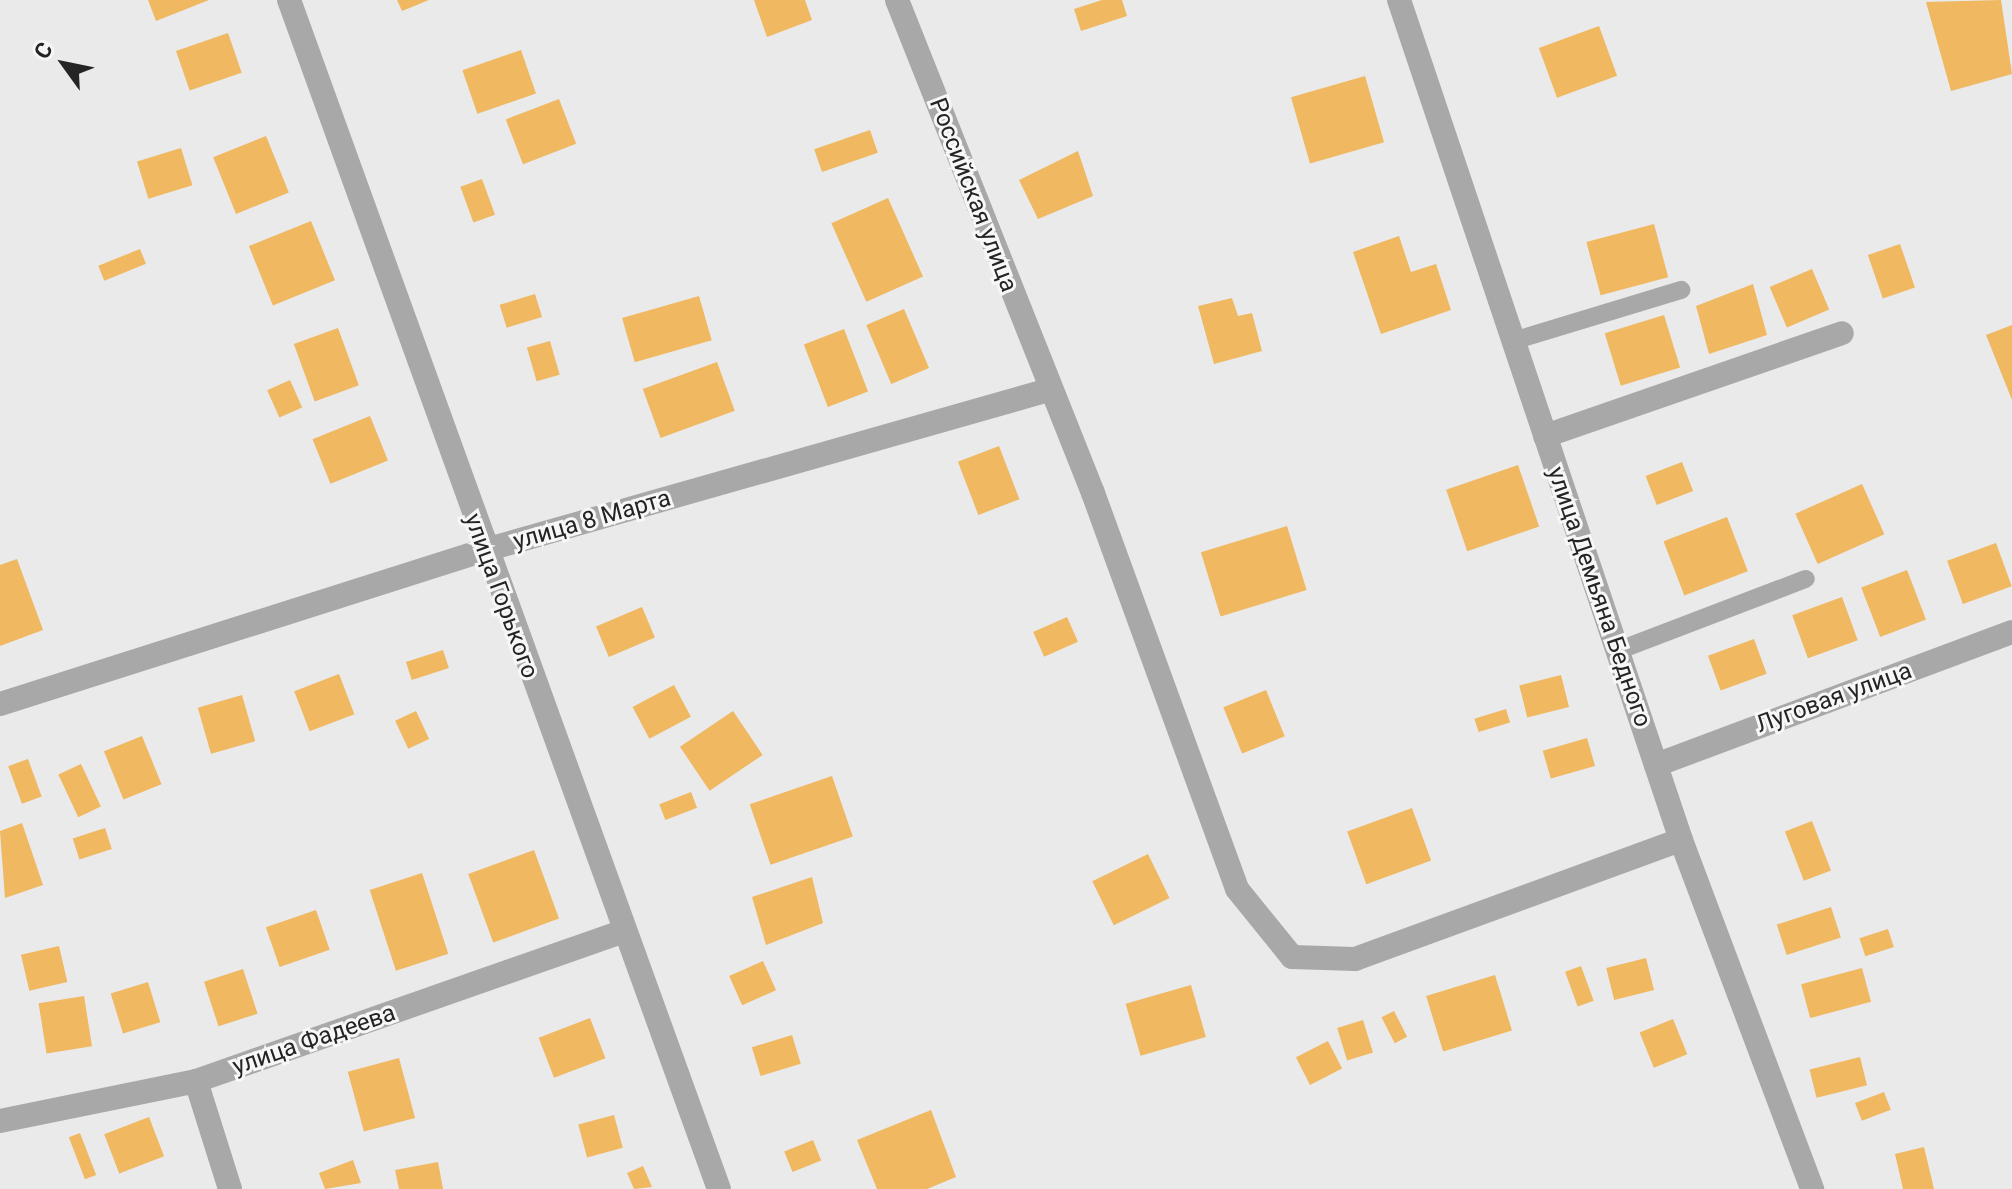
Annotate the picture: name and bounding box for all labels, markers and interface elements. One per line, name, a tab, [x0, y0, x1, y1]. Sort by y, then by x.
north arrow	[24, 24, 104, 104]
text: С	[29, 38, 58, 64]
street label: Российская улица	[923, 94, 1023, 296]
street label: улица Демьяна Бедного	[1541, 463, 1657, 731]
street label: улица 8 Марта	[510, 484, 674, 556]
street label: улица Горького	[458, 510, 544, 682]
street label: Луговая улица	[1752, 656, 1916, 740]
street label: улица Фадеева	[229, 999, 399, 1081]

